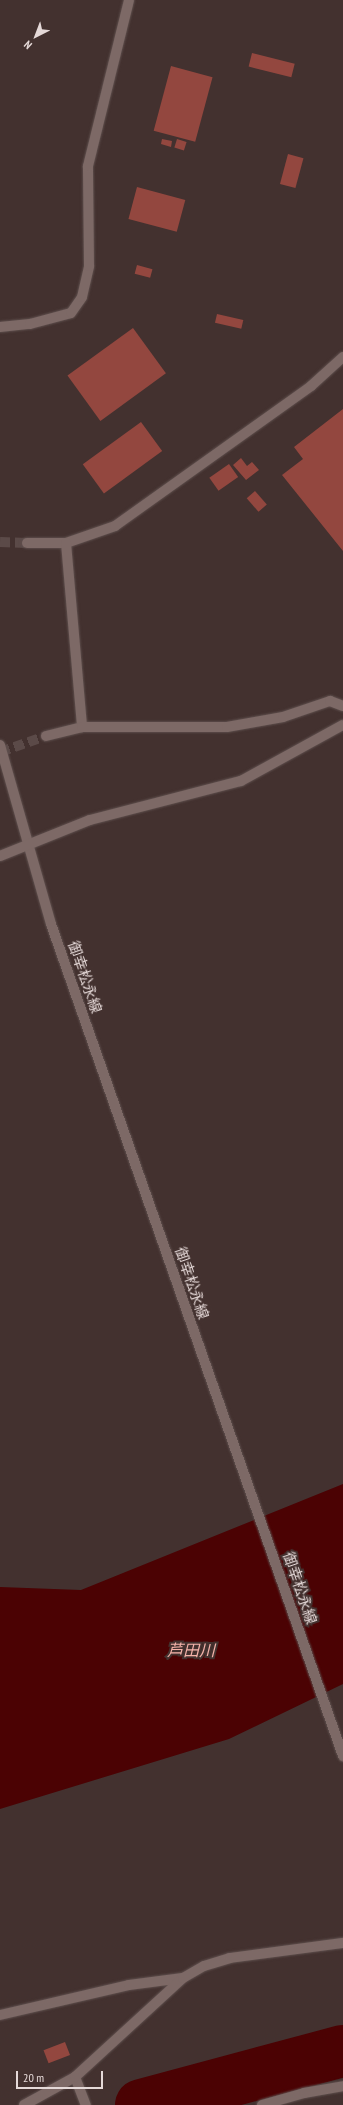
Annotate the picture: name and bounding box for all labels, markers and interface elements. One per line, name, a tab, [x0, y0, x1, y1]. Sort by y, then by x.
north arrow	[16, 16, 56, 56]
text: N	[21, 38, 35, 52]
street label: 御幸松永線	[64, 939, 106, 1015]
street label: 御幸松永線	[171, 1245, 213, 1321]
street label: 御幸松永線	[279, 1550, 321, 1626]
water label: 芦田川	[167, 1640, 215, 1660]
scale bar	[18, 2063, 105, 2089]
text: 20 m	[23, 2070, 44, 2085]

